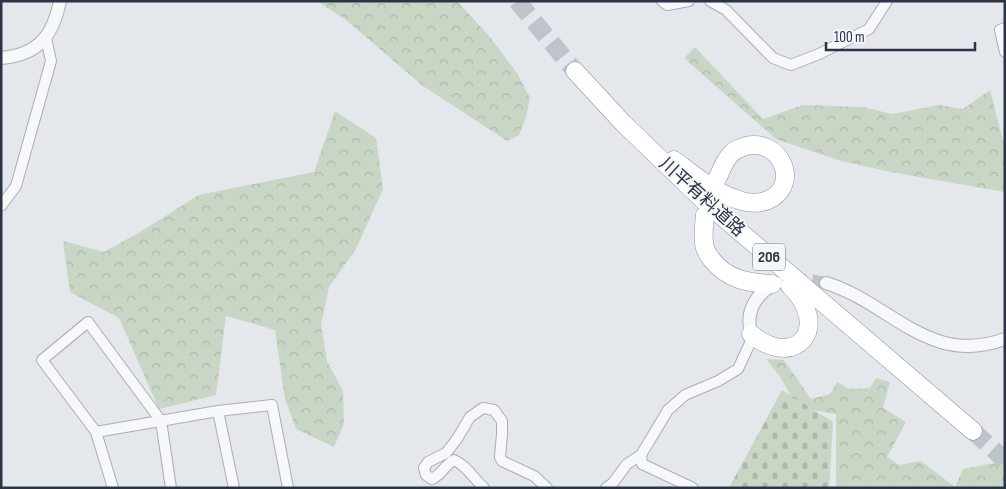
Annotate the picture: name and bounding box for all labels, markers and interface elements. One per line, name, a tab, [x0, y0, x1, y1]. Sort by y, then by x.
scale bar	[826, 20, 975, 52]
text: 100 m	[834, 28, 865, 47]
street label: 川平有料道路	[655, 153, 749, 241]
road number: 206	[753, 243, 785, 270]

